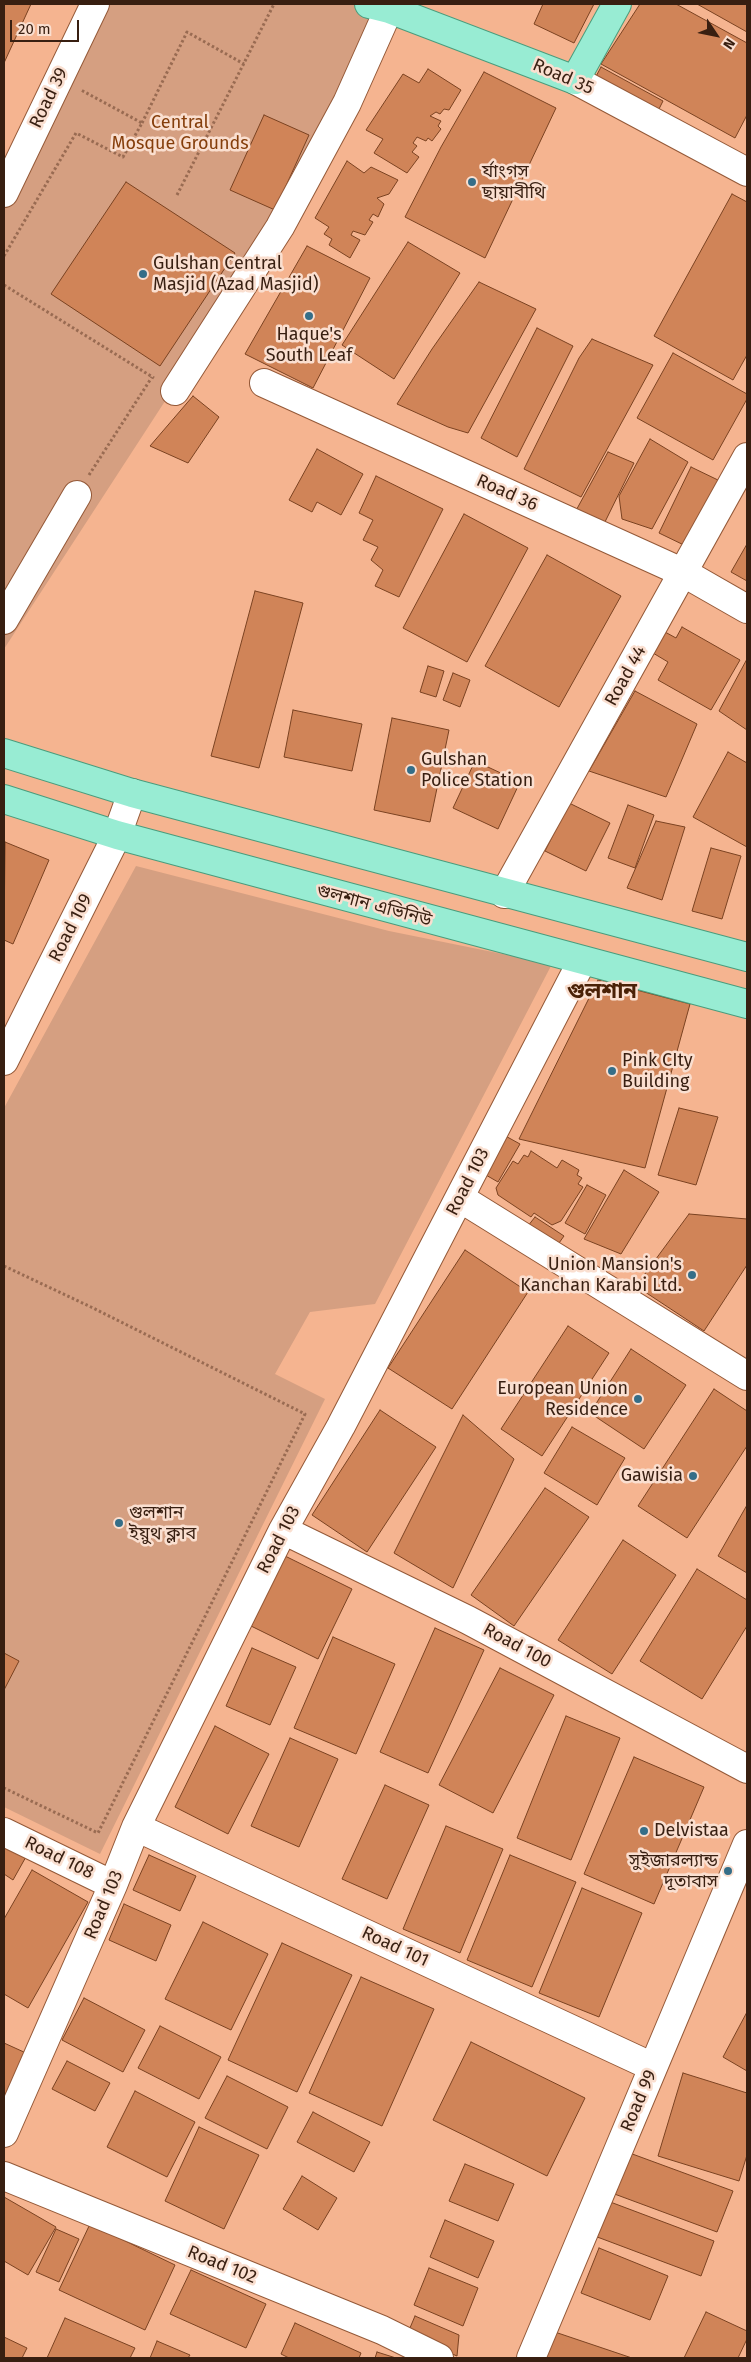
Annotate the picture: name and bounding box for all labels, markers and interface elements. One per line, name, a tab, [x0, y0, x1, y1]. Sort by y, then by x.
scale bar	[12, 10, 81, 42]
north arrow	[691, 10, 741, 60]
text: 20 m	[18, 20, 51, 38]
text: N	[719, 35, 739, 52]
street label: Road 35	[529, 55, 597, 99]
street label: Road 39	[25, 64, 73, 132]
park label: Central Mosque Grounds	[111, 112, 249, 154]
place label: র্যাংগস ছায়াবীথি	[482, 161, 546, 203]
marker: র্যাংগস ছায়াবীথি	[466, 176, 478, 188]
place label: Gulshan Central Masjid (Azad Masjid)	[153, 253, 318, 296]
marker: Gulshan Central Masjid (Azad Masjid)	[137, 268, 149, 280]
marker: Haque's South Leaf	[303, 310, 315, 322]
place label: Haque's South Leaf	[266, 324, 352, 366]
street label: Road 36	[473, 470, 541, 516]
street label: Road 44	[601, 642, 651, 710]
place label: Gulshan Police Station	[421, 749, 533, 792]
marker: Gulshan Police Station	[405, 764, 417, 776]
street label: গুলশান এভিনিউ	[314, 880, 434, 932]
street label: Road 109	[45, 890, 97, 966]
district label: গুলশান	[567, 979, 637, 1005]
place label: Pink CIty Building	[622, 1050, 693, 1092]
marker: Pink CIty Building	[606, 1065, 618, 1077]
street label: Road 103	[442, 1145, 494, 1219]
place label: Union Mansion's Kanchan Karabi Ltd.	[520, 1254, 682, 1296]
marker: Union Mansion's Kanchan Karabi Ltd.	[686, 1269, 698, 1281]
place label: European Union Residence	[497, 1378, 628, 1420]
marker: European Union Residence	[632, 1393, 644, 1405]
place label: Gawisia	[621, 1465, 683, 1487]
marker: Gawisia	[687, 1470, 699, 1482]
place label: গুলশান ইয়ুথ ক্লাব	[129, 1502, 196, 1545]
street label: Road 103	[253, 1503, 305, 1577]
marker: গুলশান ইয়ুথ ক্লাব	[113, 1517, 125, 1529]
street label: Road 100	[479, 1619, 555, 1673]
place label: Delvistaa	[654, 1820, 729, 1842]
marker: Delvistaa	[638, 1825, 650, 1837]
street label: Road 108	[21, 1832, 97, 1884]
place label: সুইজারল্যান্ড দূতাবাস	[629, 1850, 718, 1892]
marker: সুইজারল্যান্ড দূতাবাস	[722, 1865, 734, 1877]
street label: Road 103	[80, 1867, 128, 1943]
street label: Road 101	[358, 1922, 432, 1972]
street label: Road 99	[616, 2067, 662, 2135]
street label: Road 102	[184, 2241, 260, 2289]

